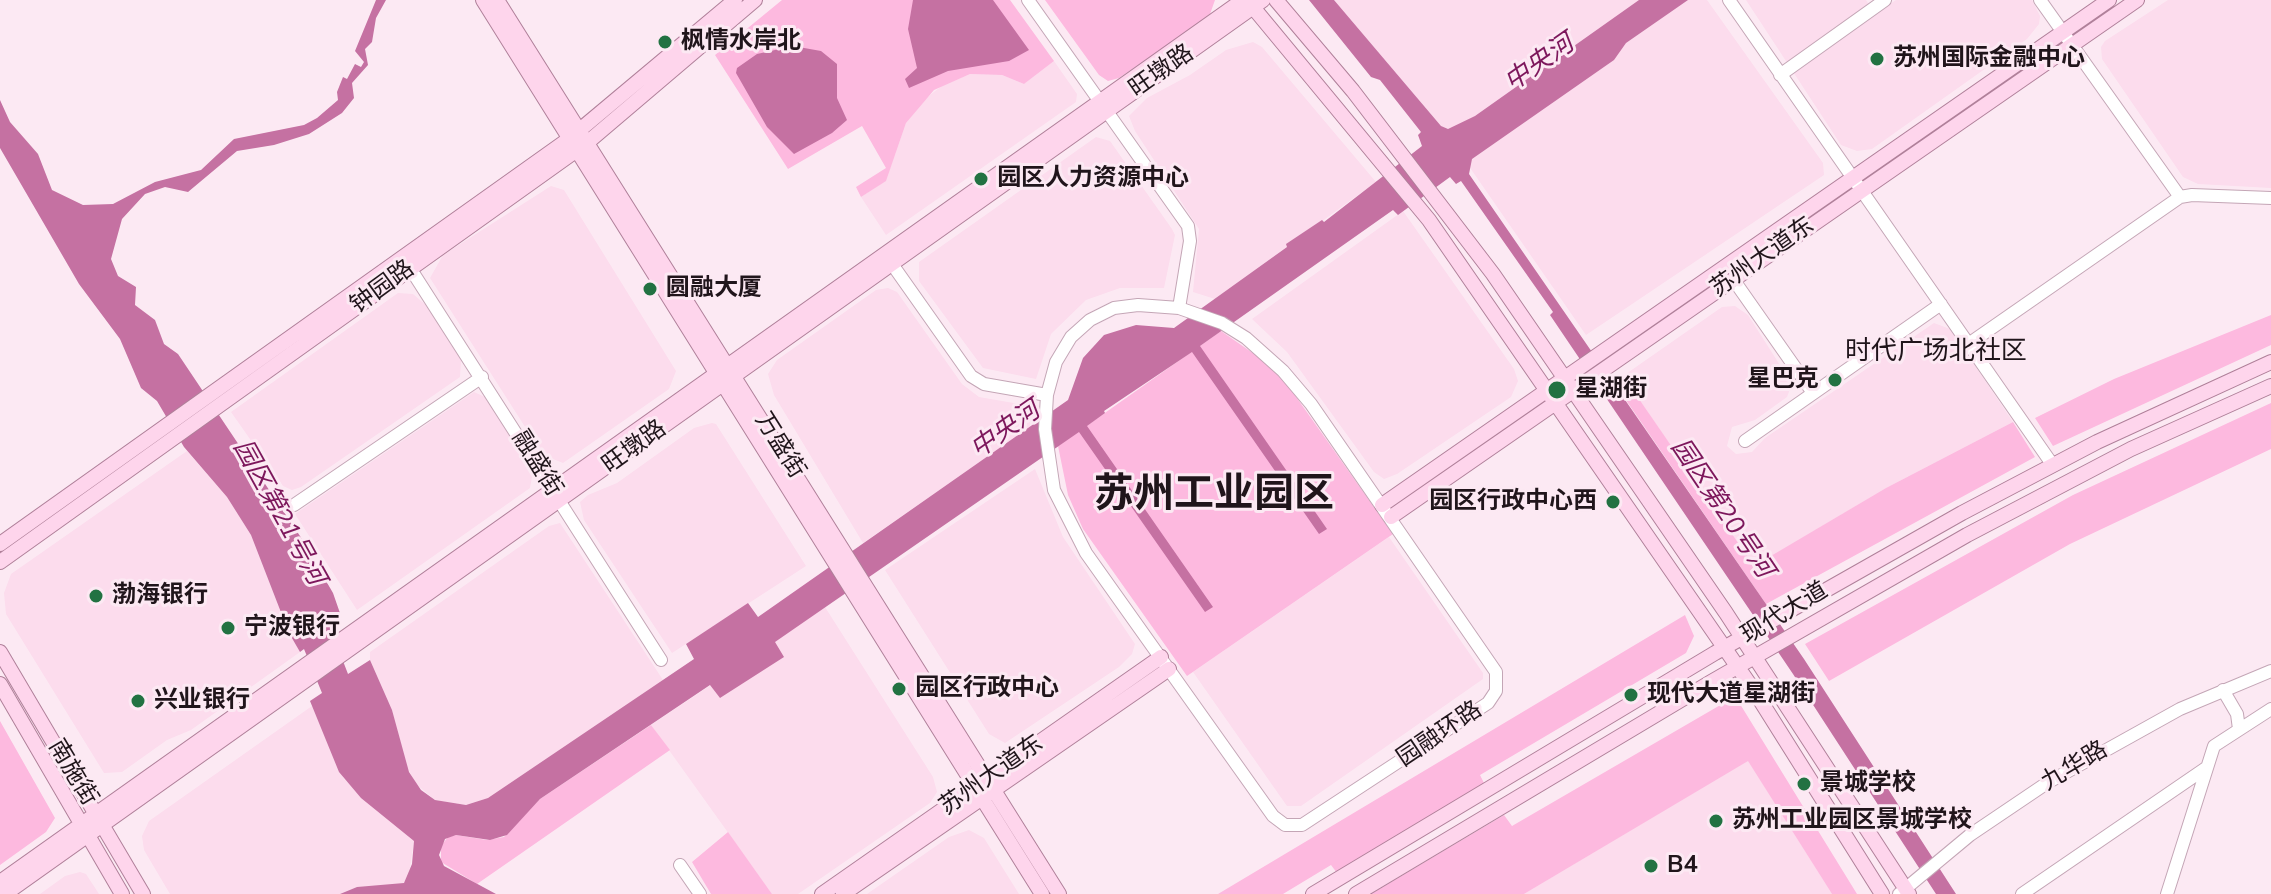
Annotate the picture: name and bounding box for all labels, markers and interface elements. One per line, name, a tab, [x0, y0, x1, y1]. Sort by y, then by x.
place label: 枫情水岸北	[681, 28, 801, 56]
water label: 中央河	[1499, 29, 1581, 99]
marker: 枫情水岸北	[656, 33, 674, 51]
street label: 旺墩路	[1124, 40, 1200, 104]
place label: 苏州国际金融中心	[1893, 45, 2085, 73]
marker: 苏州国际金融中心	[1868, 50, 1886, 68]
place label: 园区人力资源中心	[997, 165, 1189, 193]
marker: 园区人力资源中心	[972, 170, 990, 188]
street label: 苏州大道东	[1706, 212, 1820, 304]
street label: 钟园路	[345, 255, 421, 321]
place label: 圆融大厦	[666, 275, 762, 303]
marker: 圆融大厦	[641, 280, 659, 298]
district label: 时代广场北社区	[1845, 337, 2027, 369]
place label: 星巴克	[1747, 366, 1819, 394]
marker: 星巴克	[1826, 371, 1844, 389]
place label: 星湖街	[1575, 376, 1647, 404]
marker: 星湖街	[1546, 379, 1568, 401]
water label: 中央河	[965, 396, 1047, 466]
street label: 万盛街	[748, 408, 810, 484]
street label: 旺墩路	[597, 415, 673, 481]
street label: 融盛街	[505, 426, 567, 502]
water label: 园区第20号河	[1663, 433, 1779, 585]
water label: 园区第21号河	[225, 435, 331, 591]
district label: 苏州工业园区	[1094, 472, 1334, 520]
place label: 园区行政中心西	[1429, 488, 1597, 516]
marker: 园区行政中心西	[1604, 493, 1622, 511]
street label: 现代大道	[1736, 577, 1834, 651]
place label: 渤海银行	[112, 582, 208, 610]
marker: 渤海银行	[87, 587, 105, 605]
place label: 宁波银行	[244, 614, 340, 642]
marker: 宁波银行	[219, 619, 237, 637]
place label: 园区行政中心	[915, 675, 1059, 703]
marker: 园区行政中心	[890, 680, 908, 698]
place label: 现代大道星湖街	[1647, 681, 1815, 709]
marker: 现代大道星湖街	[1622, 686, 1640, 704]
place label: 兴业银行	[154, 687, 250, 715]
marker: 兴业银行	[129, 692, 147, 710]
street label: 园融环路	[1392, 696, 1488, 774]
street label: 苏州大道东	[935, 730, 1049, 822]
street label: 南施街	[41, 735, 103, 811]
street label: 九华路	[2037, 736, 2113, 798]
place label: 景城学校	[1820, 770, 1916, 798]
marker: 景城学校	[1795, 775, 1813, 793]
place label: 苏州工业园区景城学校	[1732, 807, 1972, 835]
marker: 苏州工业园区景城学校	[1707, 812, 1725, 830]
place label: B4	[1667, 852, 1698, 880]
marker: B4	[1642, 857, 1660, 875]

